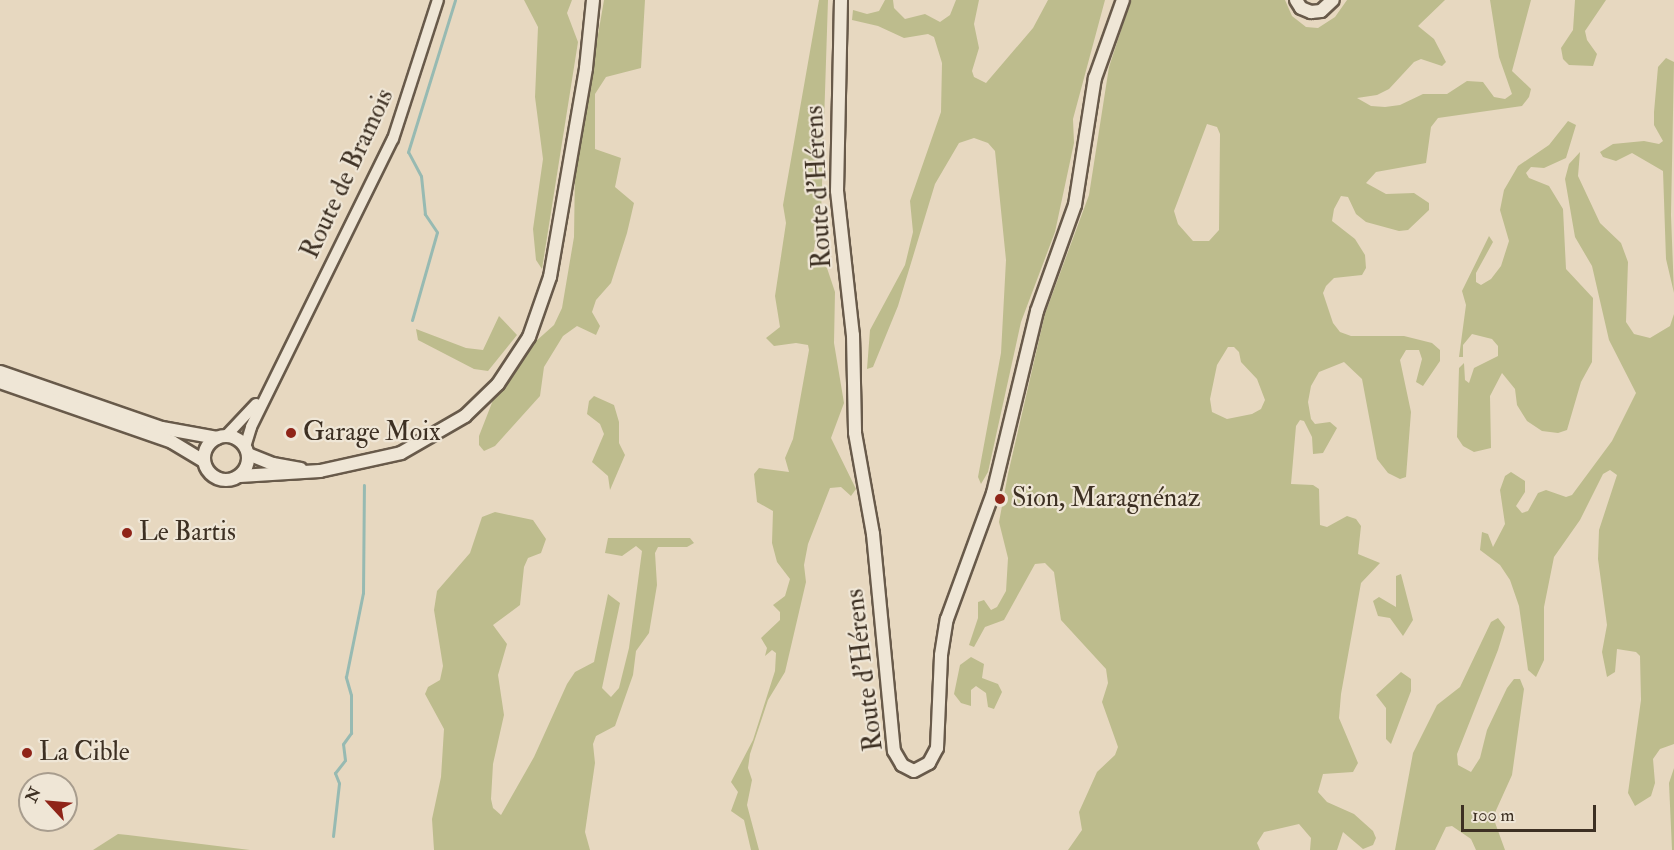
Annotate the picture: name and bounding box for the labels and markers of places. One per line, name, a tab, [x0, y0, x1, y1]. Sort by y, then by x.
place label: Garage Moix	[303, 417, 441, 449]
marker: Garage Moix	[284, 426, 298, 440]
place label: Sion, Maragnénaz	[1012, 483, 1201, 515]
marker: Sion, Maragnénaz	[993, 492, 1007, 506]
place label: Le Bartis	[139, 517, 236, 549]
marker: Le Bartis	[120, 526, 134, 540]
place label: La Cible	[39, 737, 130, 769]
marker: La Cible	[20, 746, 34, 760]

